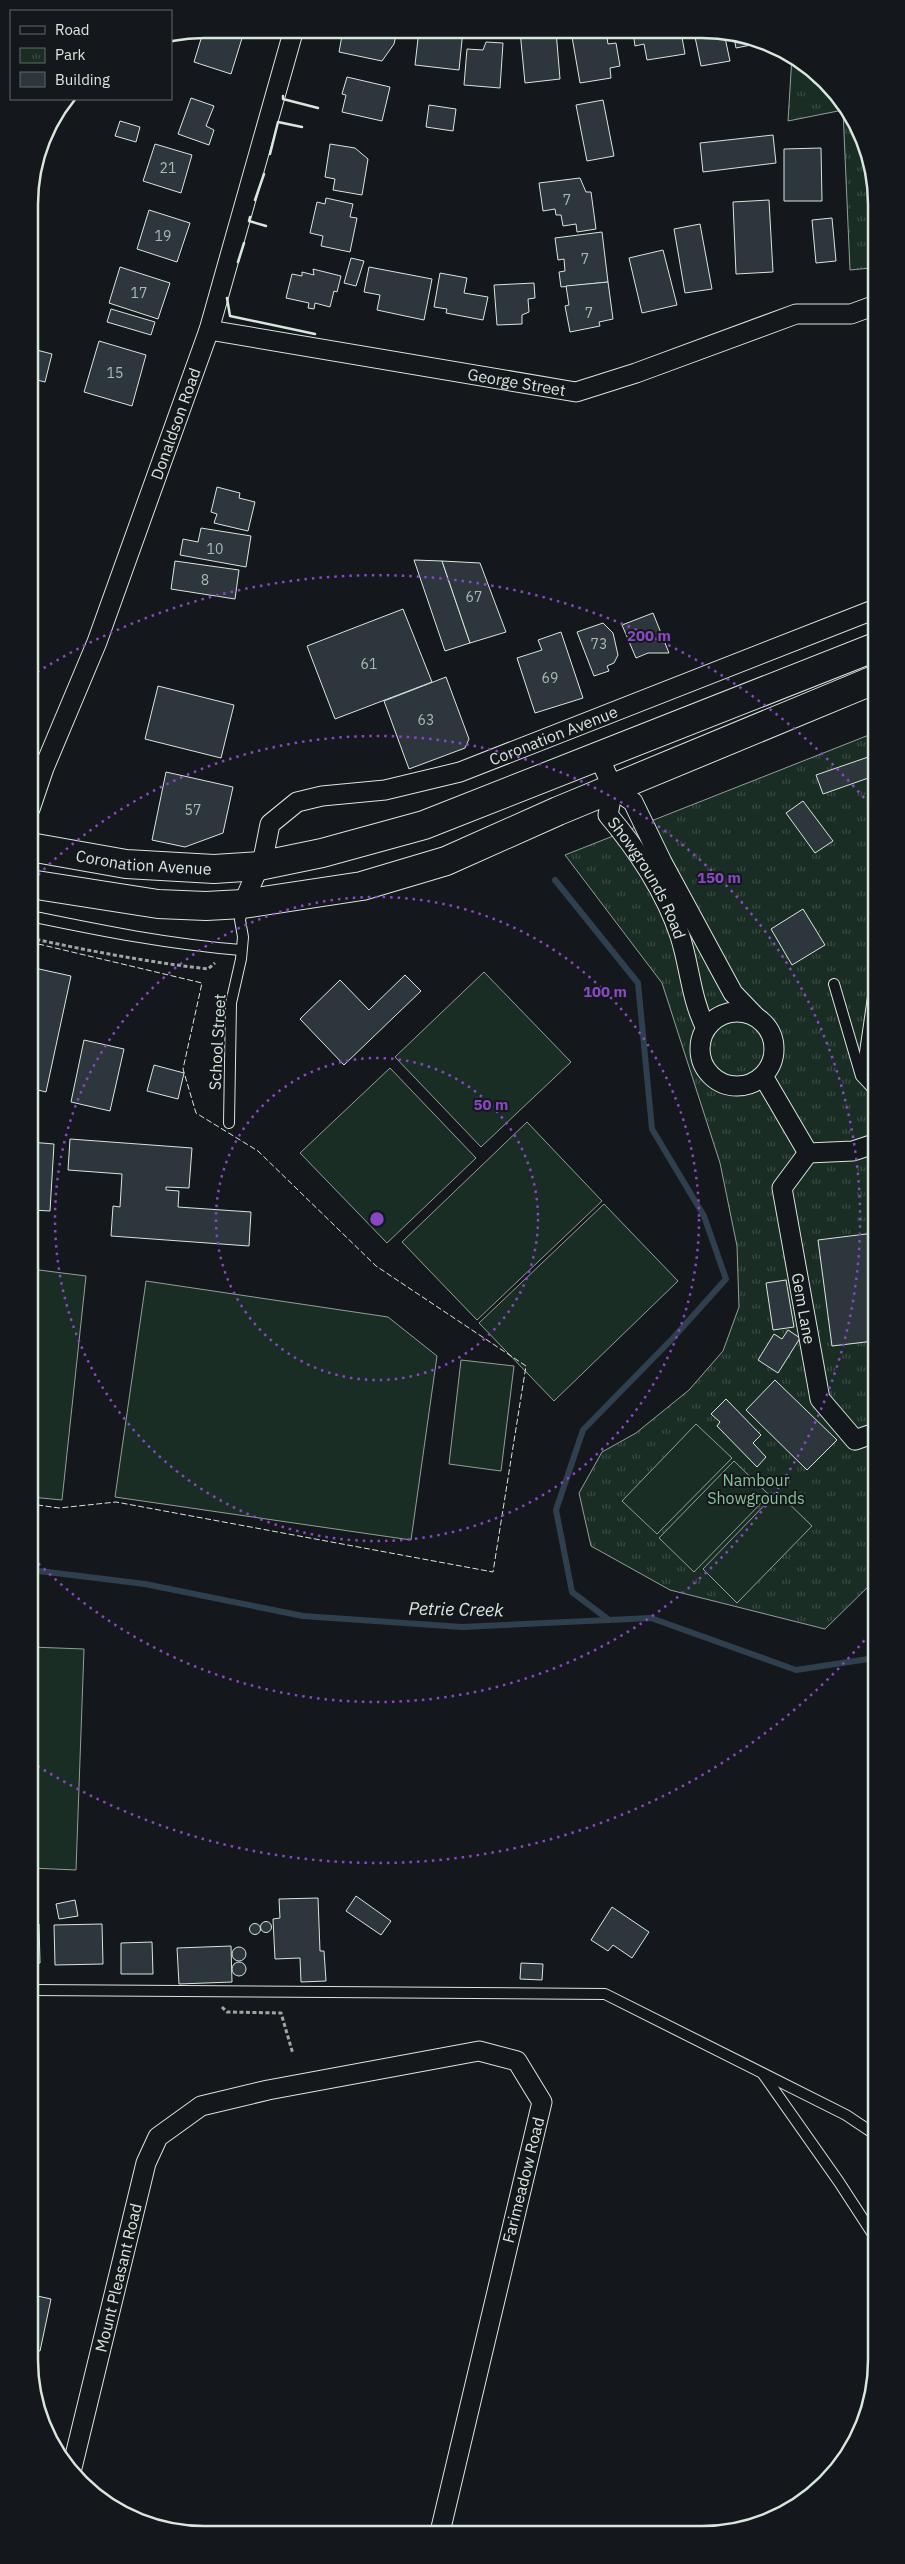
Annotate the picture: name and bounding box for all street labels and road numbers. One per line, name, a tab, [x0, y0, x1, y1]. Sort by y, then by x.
street label: George Street	[466, 364, 567, 400]
street label: Donaldson Road	[146, 365, 205, 482]
street label: Coronation Avenue	[486, 701, 621, 770]
street label: Showgrounds Road	[604, 813, 690, 941]
street label: Coronation Avenue	[74, 845, 212, 879]
street label: School Street	[204, 993, 230, 1091]
street label: Gem Lane	[787, 1271, 820, 1346]
street label: Farimeadow Road	[498, 2115, 548, 2245]
street label: Mount Pleasant Road	[90, 2201, 146, 2354]

